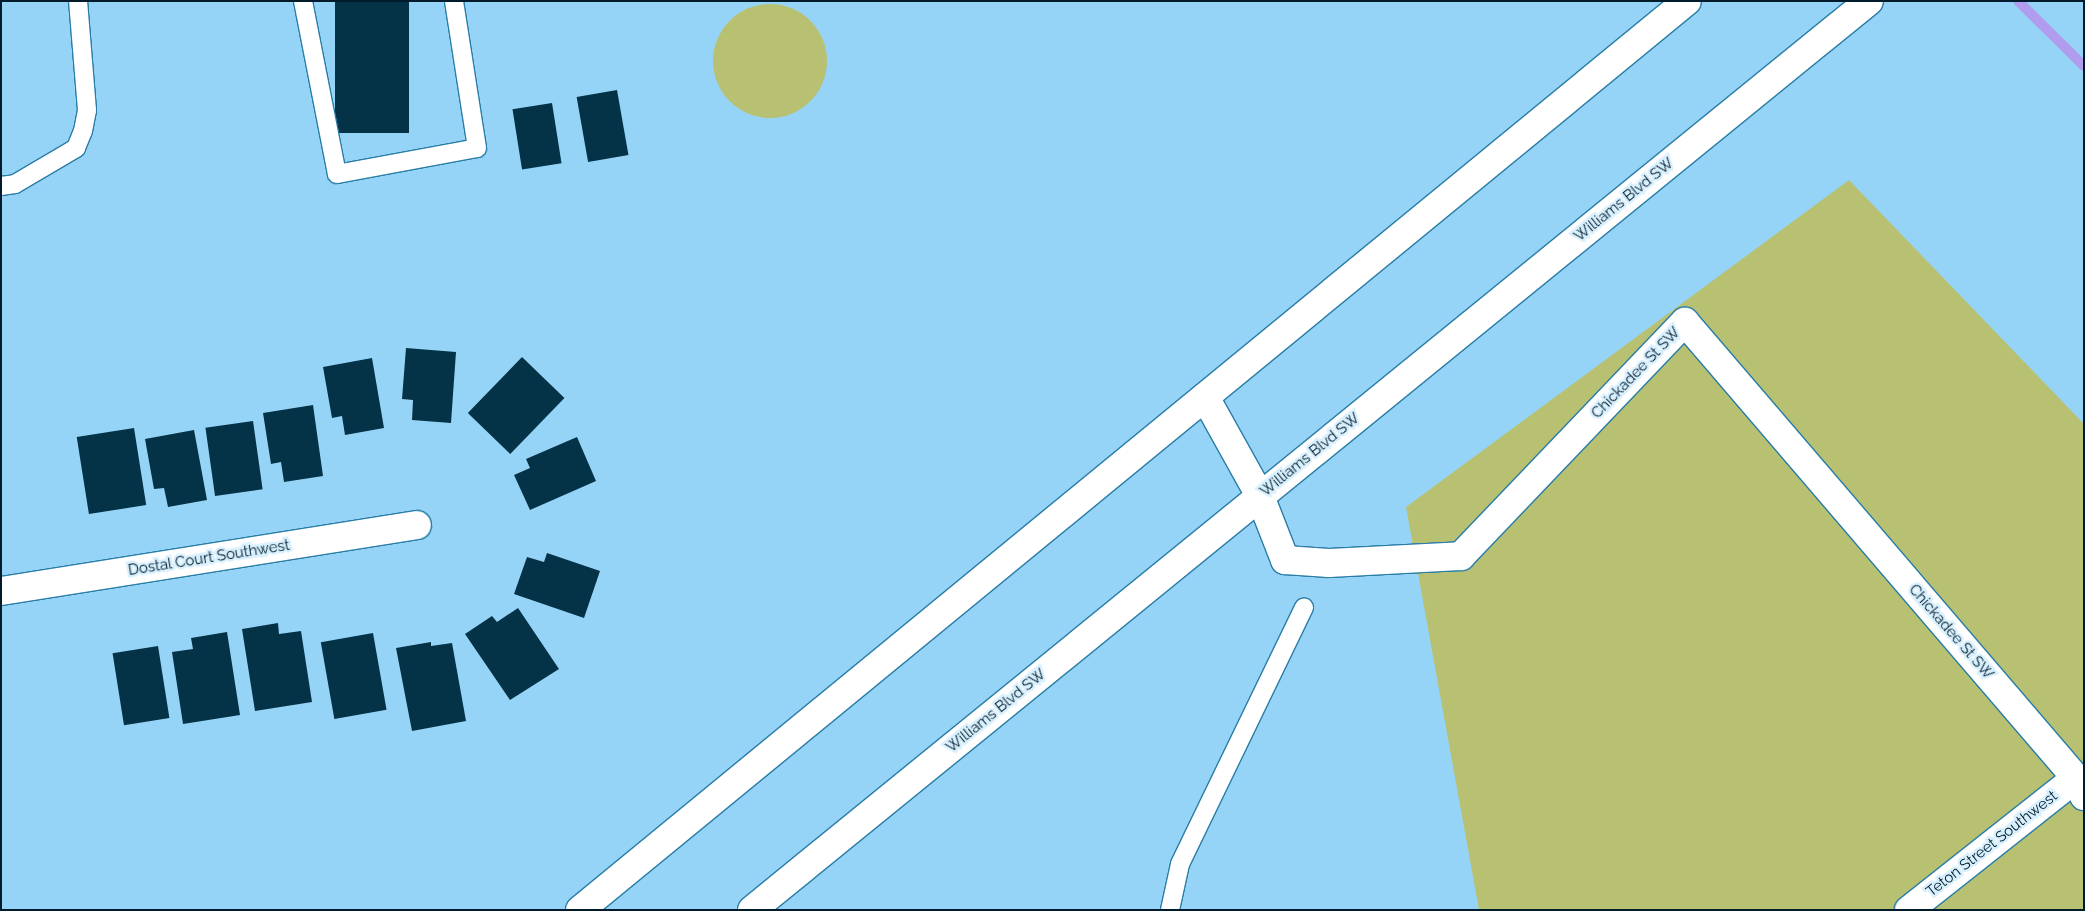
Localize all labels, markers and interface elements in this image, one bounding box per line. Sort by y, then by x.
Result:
street label: Williams Blvd SW [1571,154,1677,246]
street label: Chickadee St SW [1588,324,1684,422]
street label: Williams Blvd SW [1257,409,1363,501]
street label: Dostal Court Southwest [127,536,291,580]
street label: Chickadee St SW [1905,581,1997,683]
street label: Williams Blvd SW [943,665,1049,757]
street label: Teton Street Southwest [1923,787,2061,901]

